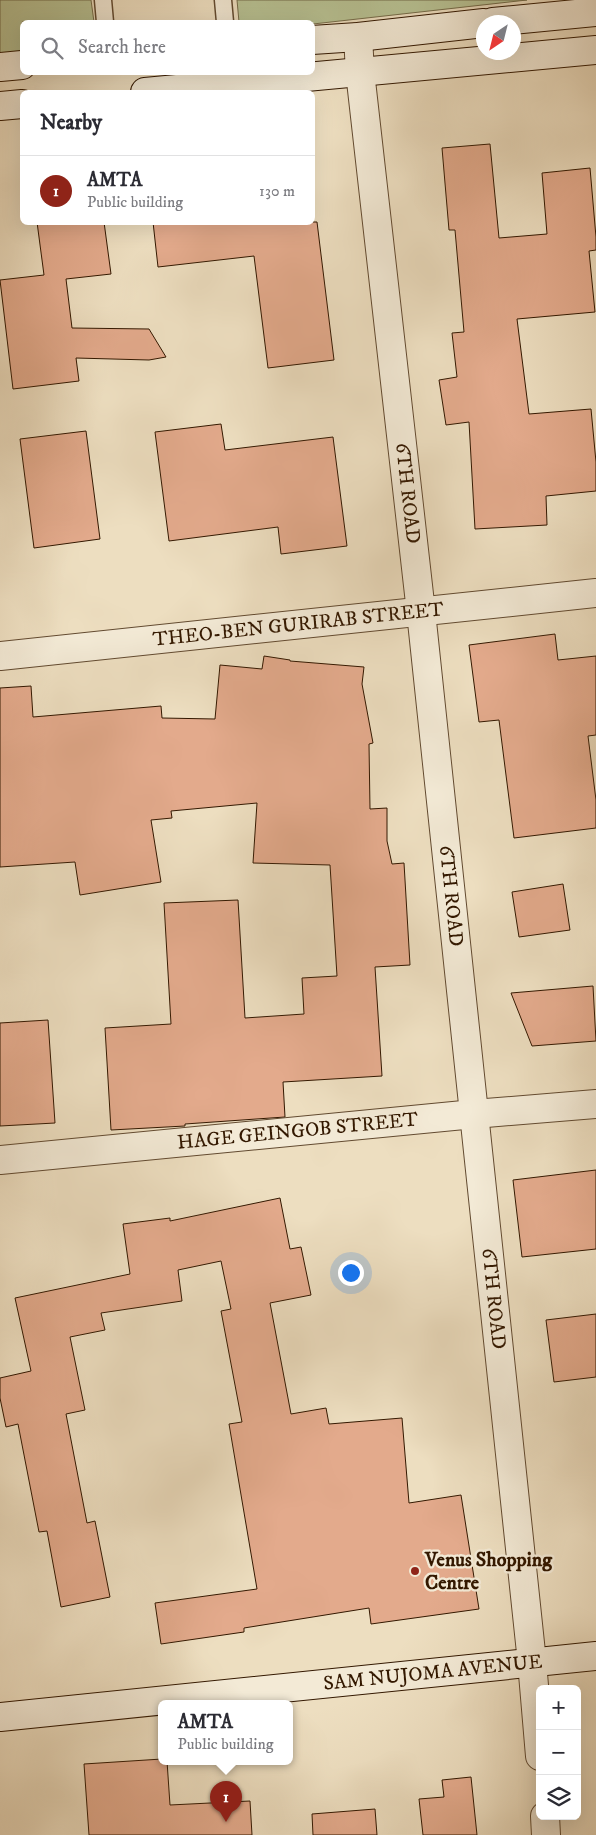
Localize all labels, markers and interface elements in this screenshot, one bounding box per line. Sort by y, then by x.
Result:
north arrow [476,15,521,60]
search box [20,20,315,75]
icon: search [38,34,66,62]
text: Search here [78,36,166,59]
text: Nearby [40,110,102,136]
text: AMTA [87,169,142,192]
text: 1 [53,181,59,201]
text: 130 m [259,181,295,201]
text: Public building [87,192,183,212]
street label: 6TH ROAD [389,441,426,545]
street label: THEO-BEN GURIRAB STREET [152,597,445,652]
street label: 6TH ROAD [433,844,469,948]
street label: HAGE GEINGOB STREET [176,1107,419,1155]
street label: 6TH ROAD [476,1247,511,1351]
your location [338,1260,364,1286]
place label: Venus Shopping Centre [424,1548,553,1596]
marker: Venus Shopping Centre [409,1565,421,1577]
street label: SAM NUJOMA AVENUE [322,1649,543,1696]
map controls [536,1685,581,1820]
button: + [536,1685,581,1730]
popup [158,1700,293,1765]
text: AMTA [177,1711,233,1734]
button: − [536,1730,581,1775]
text: Public building [177,1734,274,1754]
button: layers [536,1775,581,1820]
pin: 1 [210,1781,242,1822]

